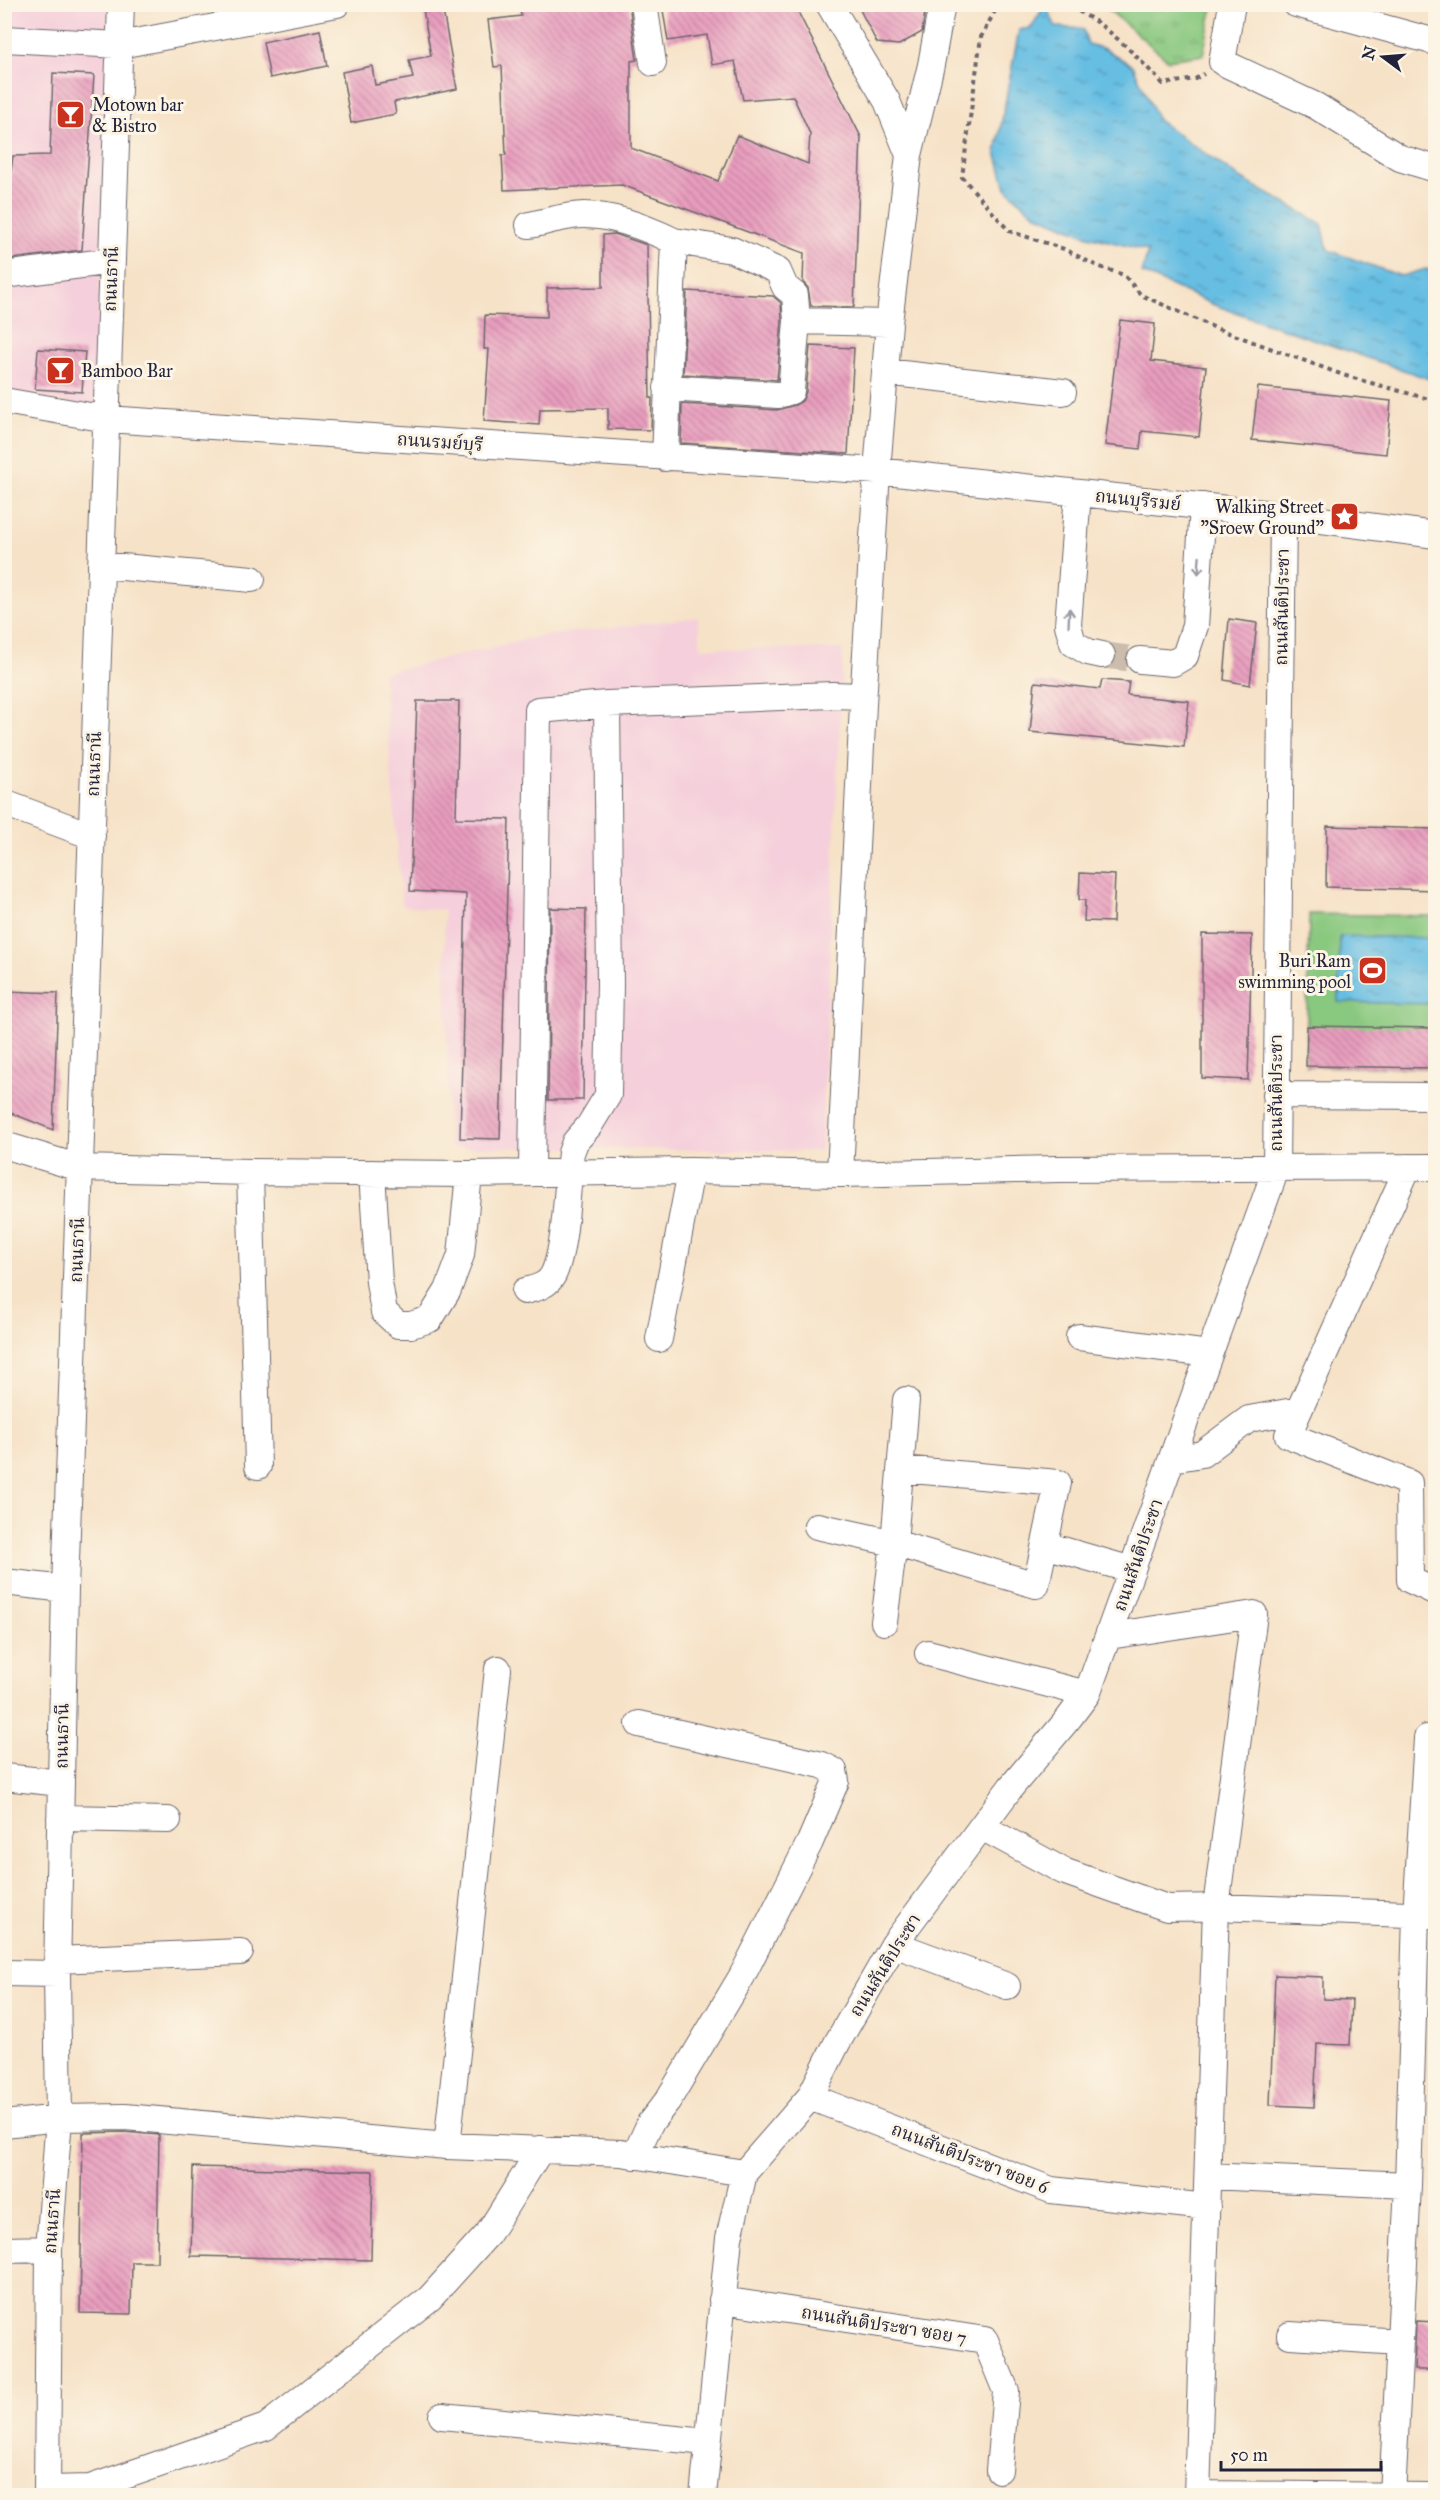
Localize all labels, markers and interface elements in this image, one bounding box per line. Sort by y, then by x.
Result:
north arrow [1353,27,1413,87]
text: N [1358,43,1380,62]
place label: Motown bar & Bistro [92,94,184,137]
bar icon: Motown bar & Bistro [55,99,87,131]
street label: ถนนธานี [99,246,123,312]
bar icon: Bamboo Bar [44,355,76,387]
place label: Bamboo Bar [81,360,173,382]
street label: ถนนรมย์บุรี [396,428,484,457]
street label: ถนนบุรีรมย์ [1094,485,1182,516]
place label: Walking Street "Sroew Ground" [1200,496,1325,539]
place icon: Walking Street "Sroew Ground" [1329,501,1361,533]
street label: ถนนสันติประชา [1270,548,1294,666]
one-way arrow [1193,554,1204,574]
one-way arrow [1064,607,1075,627]
street label: ถนนธานี [82,731,106,797]
place label: Buri Ram swimming pool [1238,950,1351,994]
sports icon: Buri Ram swimming pool [1356,955,1388,987]
street label: ถนนสันติประชา [1265,1034,1287,1152]
street label: ถนนธานี [65,1217,89,1283]
street label: ถนนสันติประชา [1108,1496,1168,1614]
street label: ถนนธานี [50,1703,74,1769]
street label: ถนนสันติประชา [845,1909,925,2021]
street label: ถนนสันติประชา ซอย 6 [888,2118,1052,2198]
street label: ถนนธานี [39,2187,65,2255]
street label: ถนนสันติประชา ซอย 7 [800,2301,968,2349]
scale bar [1221,2434,1382,2472]
text: 50 m [1230,2444,1268,2466]

